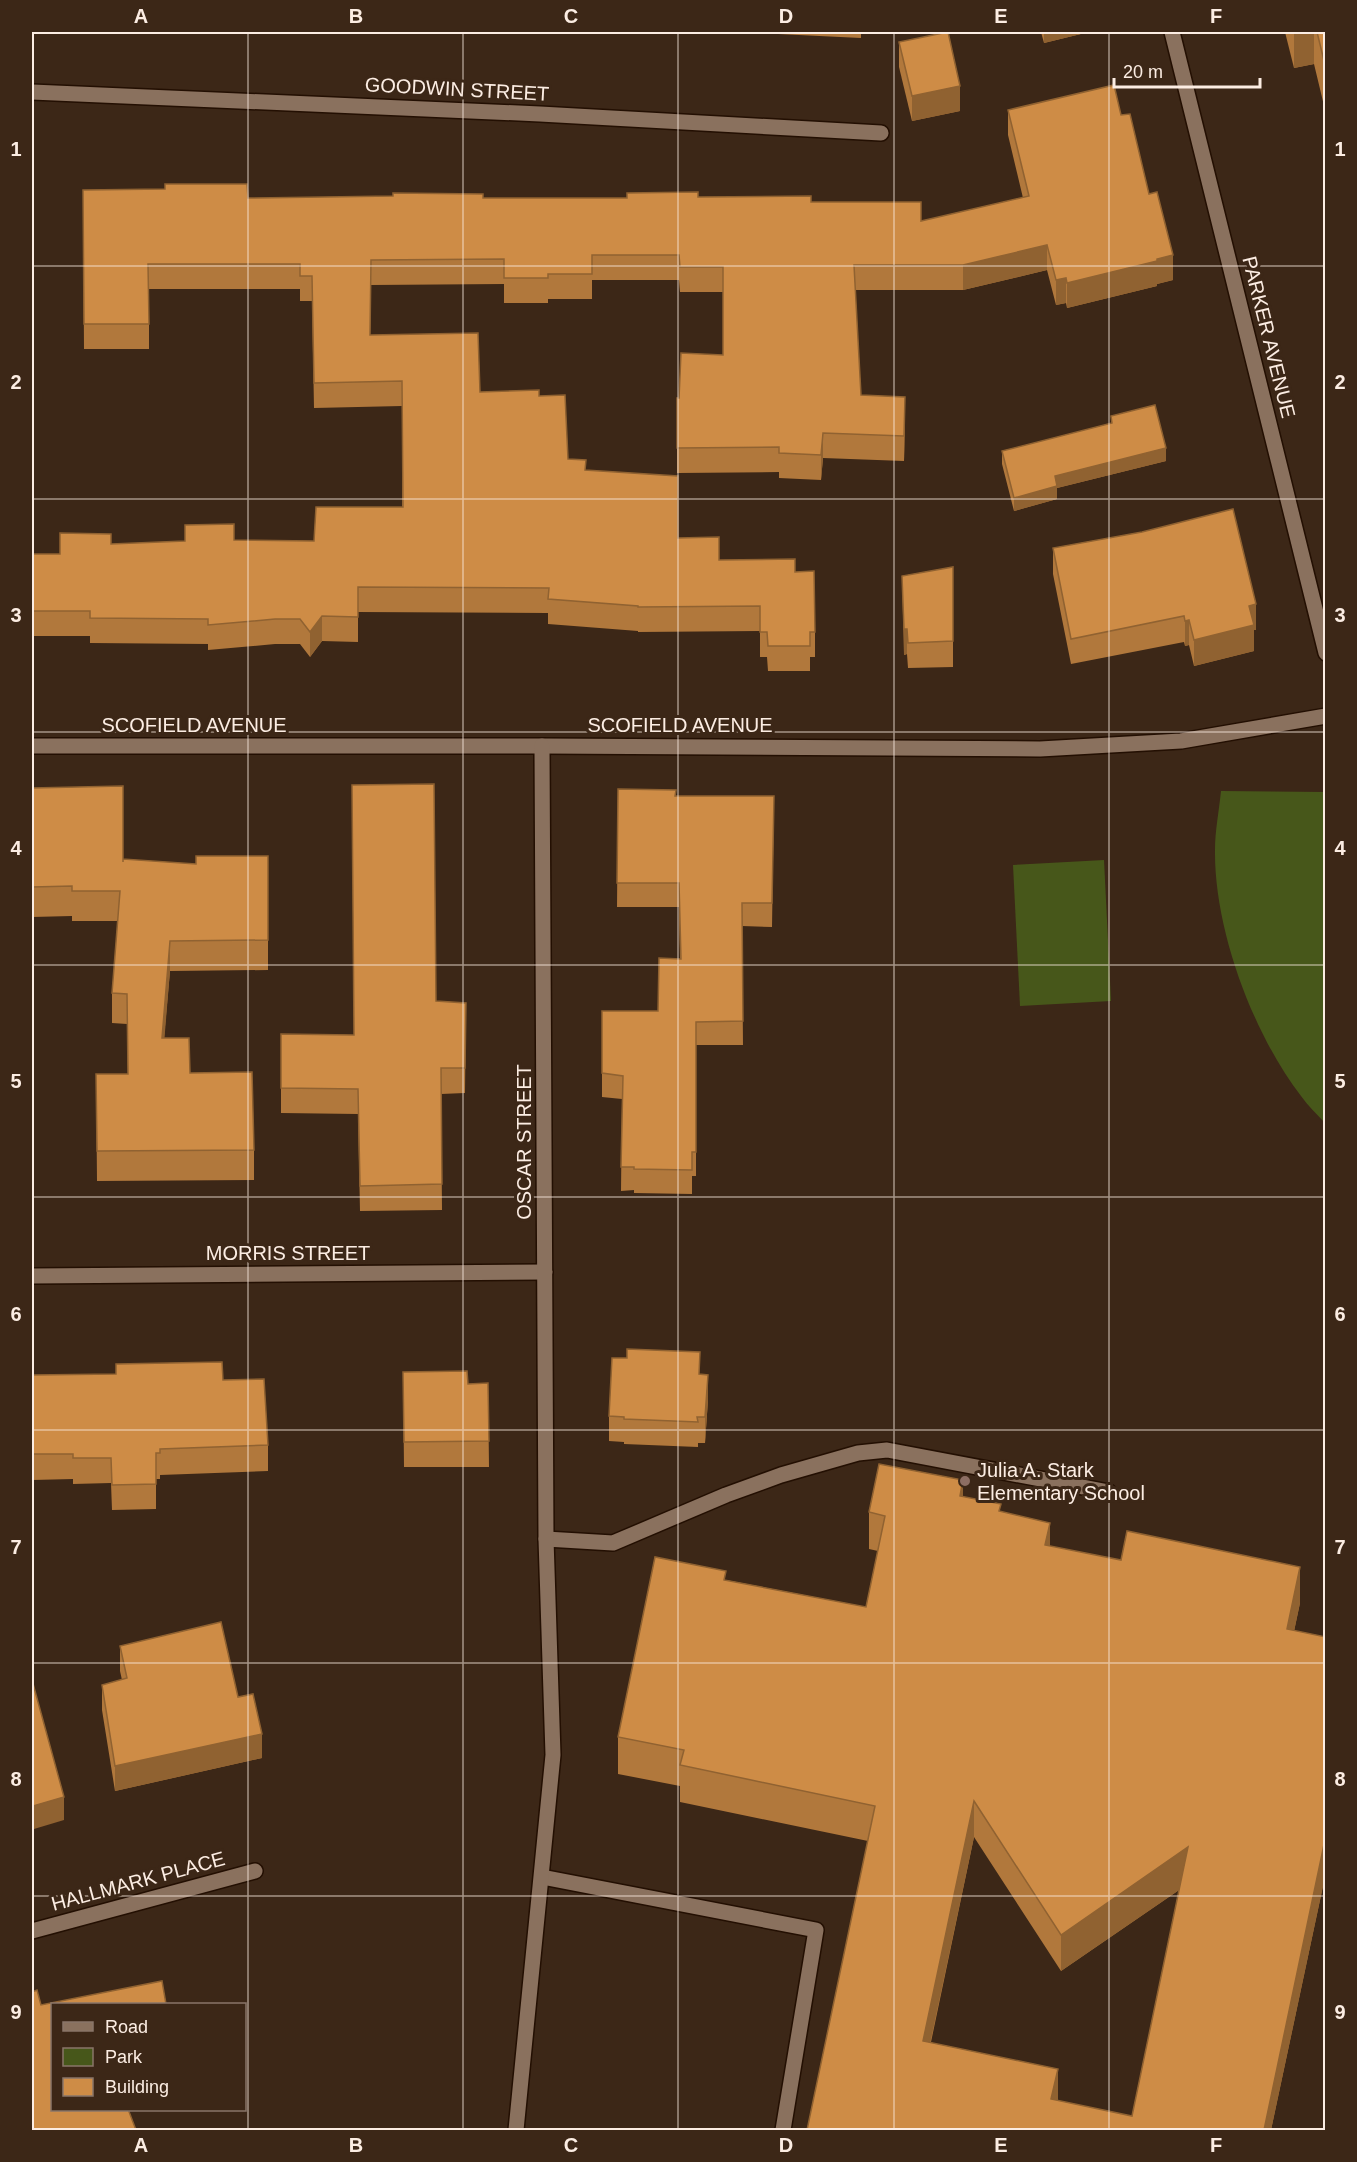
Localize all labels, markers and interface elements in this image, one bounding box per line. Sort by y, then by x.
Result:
text: A [134,5,148,27]
text: B [349,5,363,27]
text: C [564,5,578,27]
text: D [779,5,793,27]
text: E [994,5,1008,27]
text: F [1210,5,1222,27]
scale bar [1114,51,1260,89]
text: 20 m [1123,62,1163,82]
street label: GOODWIN STREET [364,73,550,105]
text: 1 [10,138,22,160]
text: 1 [1334,138,1346,160]
street label: PARKER AVENUE [1238,254,1300,420]
text: 2 [10,371,22,393]
text: 2 [1334,371,1346,393]
text: 3 [10,604,22,626]
text: 3 [1334,604,1346,626]
street label: SCOFIELD AVENUE [101,714,287,736]
street label: SCOFIELD AVENUE [587,714,773,736]
text: 4 [10,837,22,859]
text: 4 [1334,837,1346,859]
street label: OSCAR STREET [513,1064,535,1220]
text: 5 [10,1070,22,1092]
text: 5 [1334,1070,1346,1092]
street label: MORRIS STREET [206,1242,370,1264]
text: 6 [10,1303,22,1325]
text: 6 [1334,1303,1346,1325]
place label: Julia A. Stark Elementary School [977,1459,1145,1504]
marker: Julia A. Stark Elementary School [958,1474,972,1488]
text: 7 [10,1536,22,1558]
text: 7 [1334,1536,1346,1558]
text: 8 [10,1768,22,1790]
text: 8 [1334,1768,1346,1790]
street label: HALLMARK PLACE [49,1847,227,1915]
text: 9 [10,2001,22,2023]
text: 9 [1334,2001,1346,2023]
legend [51,2003,246,2111]
text: Road [105,2017,148,2037]
text: Park [105,2047,143,2067]
text: Building [105,2077,169,2097]
text: A [134,2134,148,2156]
text: B [349,2134,363,2156]
text: C [564,2134,578,2156]
text: D [779,2134,793,2156]
text: E [994,2134,1008,2156]
text: F [1210,2134,1222,2156]

